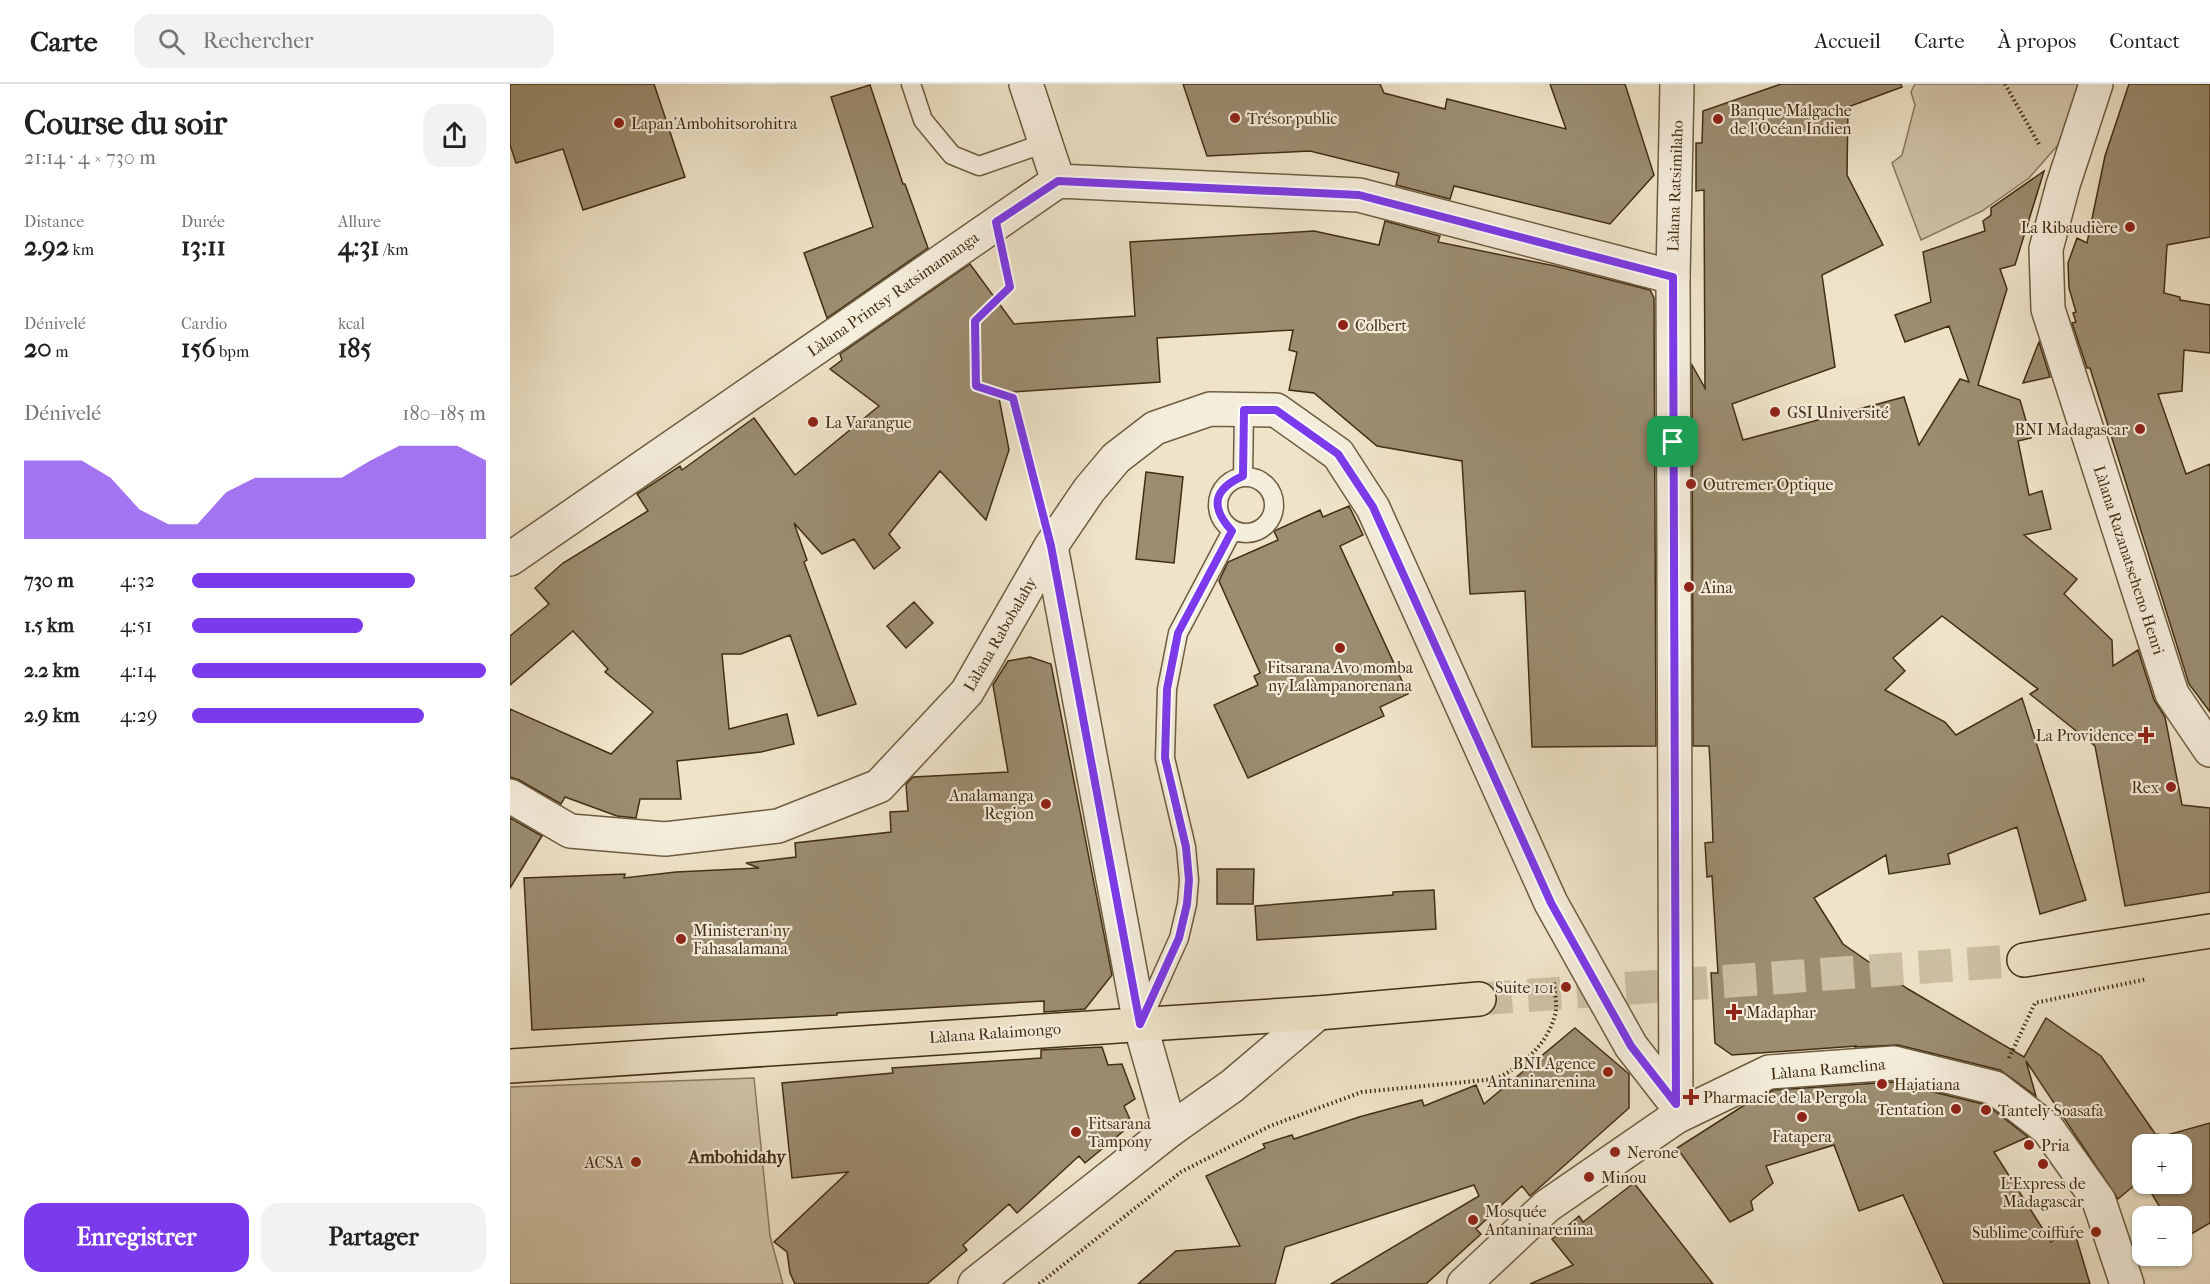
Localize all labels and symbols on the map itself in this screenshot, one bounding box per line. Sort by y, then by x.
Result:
place label: Banque Malgache de l'Océan Indien [1730,101,1852,138]
place label: Trésor public [1247,109,1337,128]
marker: Trésor public [1228,111,1242,125]
marker: Banque Malgache de l'Océan Indien [1711,112,1725,126]
place label: Lapan'Ambohitsorohitra [631,114,798,133]
marker: Lapan'Ambohitsorohitra [612,116,626,130]
street label: Làlana Ratsimilaho [1663,120,1687,252]
place label: La Ribaudière [2021,218,2118,237]
marker: La Ribaudière [2123,220,2137,234]
street label: Làlana Printsy Ratsimamanga [804,227,983,361]
place label: Colbert [1355,316,1407,335]
marker: Colbert [1336,318,1350,332]
place label: GSI Université [1787,403,1889,422]
marker: GSI Université [1768,405,1782,419]
place label: La Varangue [825,413,912,432]
marker: La Varangue [806,415,820,429]
pin [1647,416,1698,467]
place label: BNI Madagascar [2015,420,2128,439]
marker: BNI Madagascar [2133,422,2147,436]
street label: Làlana Razanatseheno Henri [2089,463,2169,657]
place label: Outremer Optique [1703,475,1834,494]
marker: Outremer Optique [1684,477,1698,491]
street label: Làlana Rabobalahy [959,573,1041,695]
place label: Aina [1700,578,1733,597]
marker: Aina [1682,580,1696,594]
marker: Fitsarana Avo momba ny Lalàmpanorenana [1333,641,1347,655]
place label: Fitsarana Avo momba ny Lalàmpanorenana [1267,658,1414,695]
place label: La Providence [2036,726,2134,745]
marker: La Providence [2139,728,2153,742]
place label: Rex [2131,778,2160,797]
marker: Rex [2164,780,2178,794]
place label: Analamanga Region [948,786,1035,823]
marker: Analamanga Region [1039,797,1053,811]
place label: Ministeran'ny Fahasalamana [693,921,791,958]
marker: Ministeran'ny Fahasalamana [674,932,688,946]
place label: Suite 101 [1495,978,1554,997]
marker: Suite 101 [1559,980,1573,994]
place label: Madaphar [1746,1003,1816,1022]
marker: Madaphar [1727,1005,1741,1019]
street label: Làlana Ralaimongo [928,1019,1062,1047]
place label: BNI Agence Antaninarenina [1486,1054,1597,1091]
street label: Làlana Ramelina [1770,1054,1887,1083]
marker: BNI Agence Antaninarenina [1601,1065,1615,1079]
place label: Hajatiana [1894,1075,1961,1094]
marker: Hajatiana [1875,1077,1889,1091]
place label: Pharmacie de la Pergola [1703,1088,1868,1107]
marker: Pharmacie de la Pergola [1684,1090,1698,1104]
place label: Tentation [1877,1100,1945,1119]
place label: Tantely Soasafa [1998,1101,2104,1120]
marker: Tentation [1949,1102,1963,1116]
marker: Tantely Soasafa [1979,1103,1993,1117]
marker: Fatapera [1795,1110,1809,1124]
place label: Fitsarana Tampony [1088,1114,1153,1151]
marker: Fitsarana Tampony [1069,1125,1083,1139]
place label: Fatapera [1772,1127,1833,1146]
place label: Pria [2041,1136,2070,1155]
marker: Pria [2022,1138,2036,1152]
place label: Nerone [1627,1143,1679,1162]
marker: Nerone [1608,1145,1622,1159]
district label: Ambohidahy [687,1147,787,1168]
place label: ACSA [584,1153,625,1172]
marker: ACSA [629,1155,643,1169]
marker: L'Express de Madagascar [2036,1157,2050,1171]
place label: Minou [1601,1168,1647,1187]
marker: Minou [1582,1170,1596,1184]
place label: L'Express de Madagascar [2000,1174,2086,1211]
place label: Mosquée Antaninarenina [1484,1202,1594,1239]
marker: Mosquée Antaninarenina [1466,1213,1480,1227]
place label: Sublime coiffure [1972,1223,2084,1242]
marker: Sublime coiffure [2089,1225,2103,1239]

